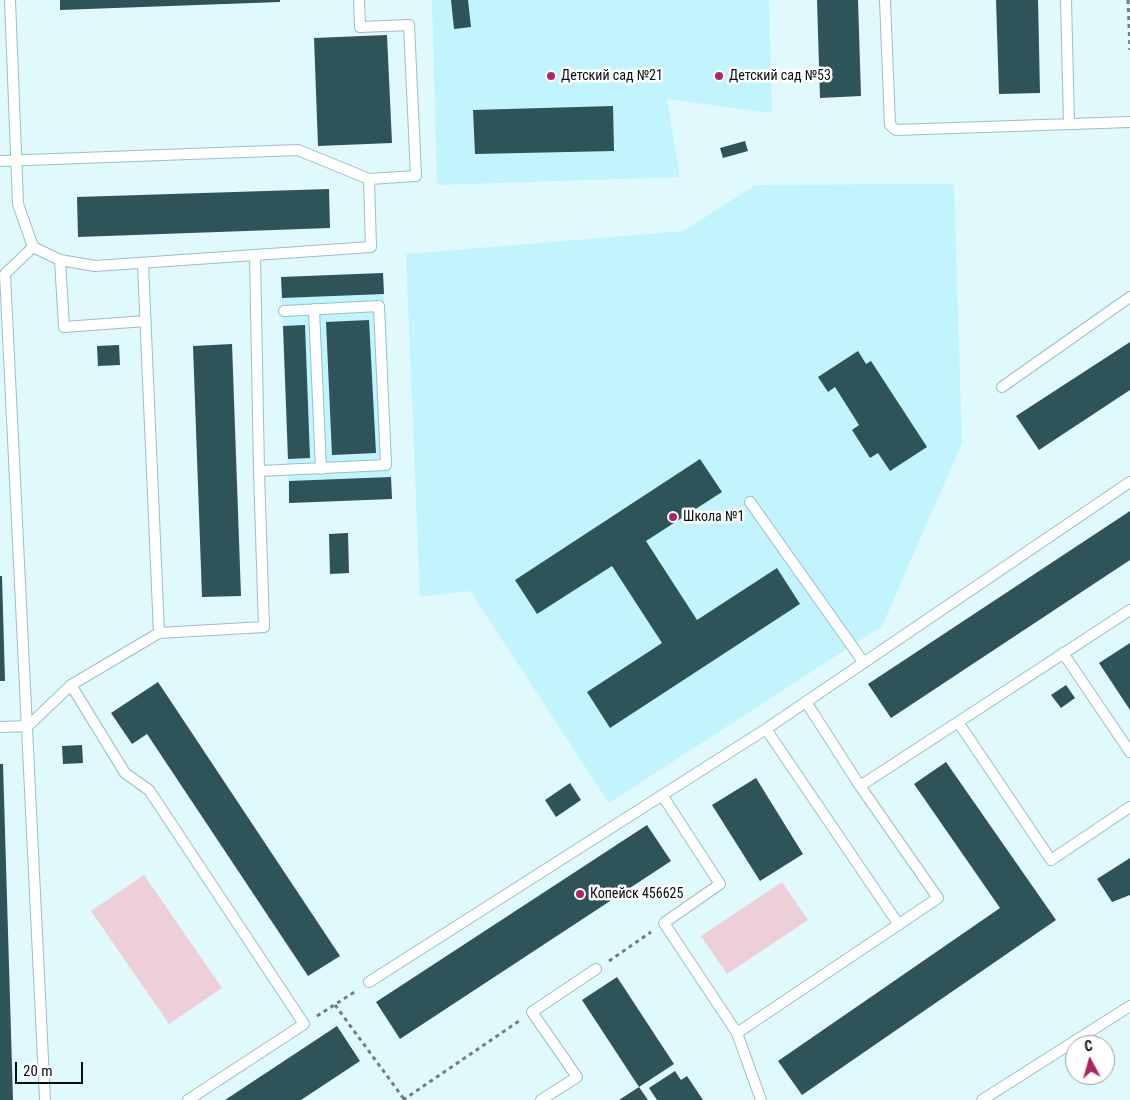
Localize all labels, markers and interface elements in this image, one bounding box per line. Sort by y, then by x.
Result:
place label: Детский сад №21 [561,68,663,84]
place label: Детский сад №53 [729,68,831,84]
marker: Детский сад №21 [545,70,557,82]
marker: Детский сад №53 [713,70,725,82]
place label: Школа №1 [683,509,744,525]
marker: Школа №1 [667,511,679,523]
place label: Копейск 456625 [590,886,683,902]
marker: Копейск 456625 [574,888,586,900]
north arrow [1065,1035,1115,1085]
text: С [1084,1038,1093,1054]
scale bar [18,1052,85,1084]
text: 20 m [23,1062,53,1080]

